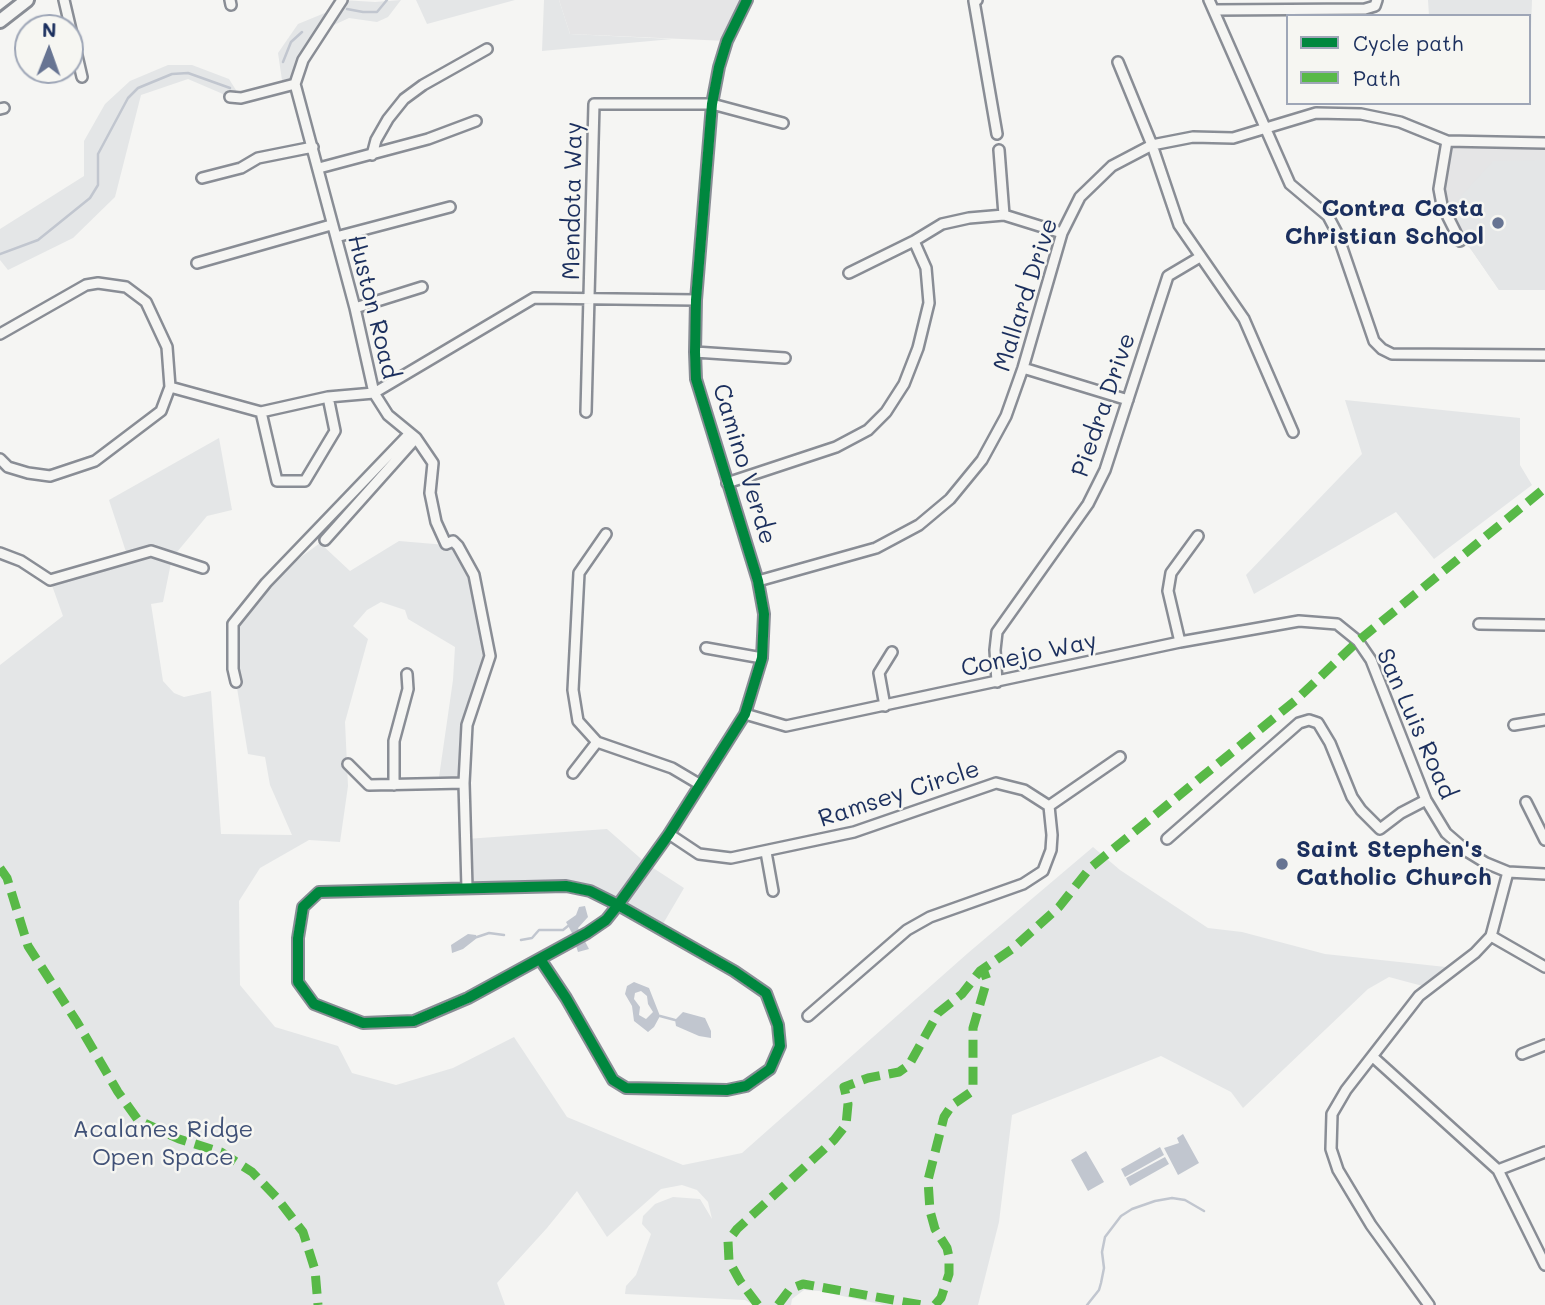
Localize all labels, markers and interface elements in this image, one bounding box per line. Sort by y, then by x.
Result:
north arrow [14,14,84,84]
legend [1286,14,1531,105]
text: N [42,17,57,42]
text: Cycle path [1353,29,1463,56]
text: Path [1353,64,1400,91]
street label: Mendota Way [557,122,589,280]
place label: Contra Costa Christian School [1285,195,1484,251]
street label: Mallard Drive [988,215,1064,375]
marker: Contra Costa Christian School [1490,215,1506,231]
street label: Huston Road [341,232,405,382]
street label: Piedra Drive [1066,329,1142,481]
street label: Camino Verde [706,380,782,548]
street label: Conejo Way [958,627,1100,683]
street label: San Luis Road [1370,644,1462,804]
street label: Ramsey Circle [815,754,983,834]
place label: Saint Stephen's Catholic Church [1296,836,1492,892]
marker: Saint Stephen's Catholic Church [1274,856,1290,872]
park label: Acalanes Ridge Open Space [73,1116,253,1172]

